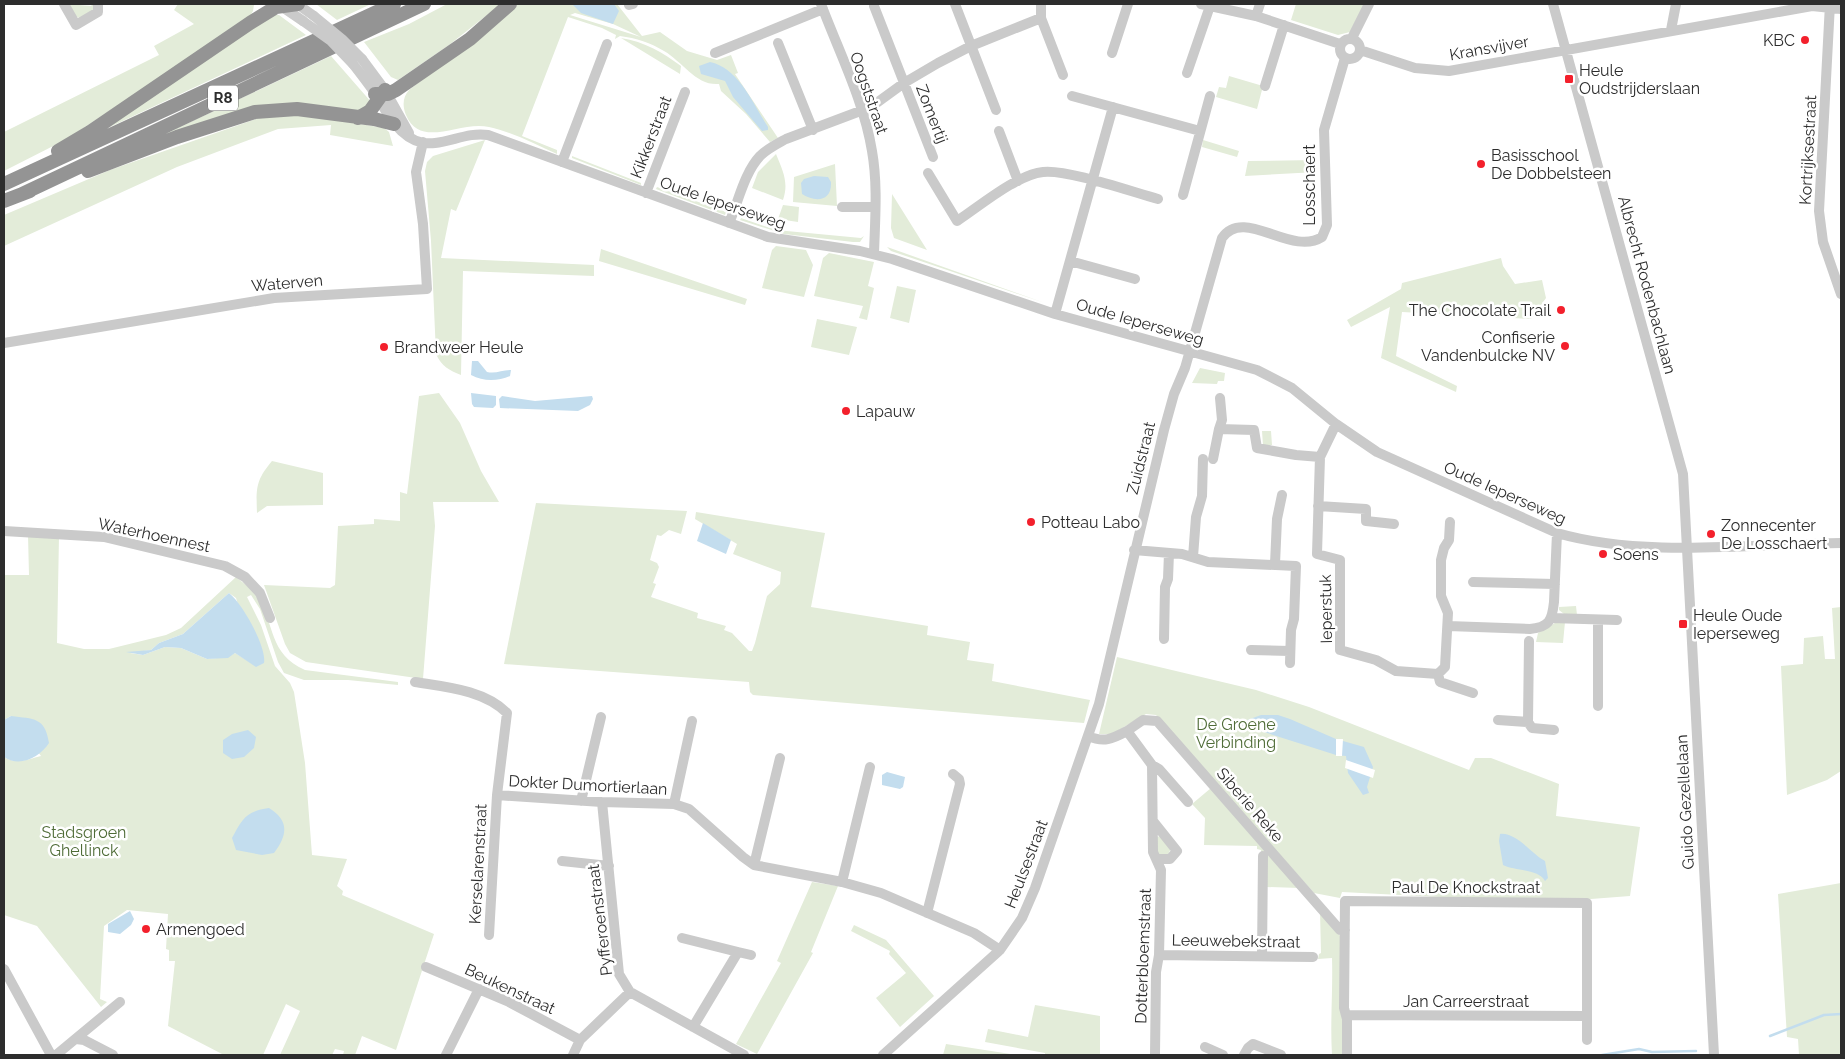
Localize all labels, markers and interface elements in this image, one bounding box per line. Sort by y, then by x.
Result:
place label: KBC [1763,31,1795,50]
street label: Kransvijver [1448,32,1531,64]
marker: KBC [1799,34,1811,46]
street label: Oogststraat [846,49,892,137]
place label: Heule Oudstrijderslaan [1579,61,1700,98]
marker: Heule Oudstrijderslaan [1563,73,1575,85]
street label: Zomertij [912,82,952,146]
road number: R8 [208,86,238,110]
street label: Kikkerstraat [627,93,676,181]
street label: Kortrijksestraat [1796,94,1820,205]
street label: Losschaert [1300,144,1319,226]
place label: Basisschool De Dobbelsteen [1491,146,1611,183]
marker: Basisschool De Dobbelsteen [1475,158,1487,170]
street label: Oude Ieperseweg [658,173,788,233]
street label: Albrecht Rodenbachlaan [1614,194,1680,376]
street label: Waterven [250,270,324,296]
street label: Oude Ieperseweg [1074,295,1206,349]
place label: The Chocolate Trail [1409,301,1552,320]
marker: The Chocolate Trail [1555,304,1567,316]
place label: Confiserie Vandenbulcke NV [1421,328,1555,365]
place label: Brandweer Heule [394,338,523,357]
marker: Confiserie Vandenbulcke NV [1559,340,1571,352]
marker: Brandweer Heule [378,341,390,353]
place label: Lapauw [856,402,915,421]
marker: Lapauw [840,405,852,417]
street label: Zuidstraat [1123,419,1159,496]
street label: Oude Ieperseweg [1441,457,1569,529]
place label: Potteau Labo [1041,513,1140,532]
street label: Waterhoennest [96,514,212,556]
marker: Potteau Labo [1025,516,1037,528]
place label: Zonnecenter De Losschaert [1721,516,1828,553]
marker: Zonnecenter De Losschaert [1705,528,1717,540]
place label: Soens [1613,545,1659,564]
marker: Soens [1597,548,1609,560]
street label: Ieperstuk [1316,574,1336,644]
place label: Heule Oude Ieperseweg [1693,606,1782,643]
marker: Heule Oude Ieperseweg [1677,618,1689,630]
park label: De Groene Verbinding [1196,715,1276,752]
street label: Guido Gezellelaan [1672,734,1698,870]
street label: Siberie Reke [1213,764,1287,846]
street label: Dokter Dumortierlaan [508,771,668,799]
street label: Kerselarenstraat [465,803,491,925]
street label: Heulsestraat [1000,816,1052,911]
park label: Stadsgroen Ghellinck [42,823,126,860]
street label: Pyfferoenstraat [584,863,616,977]
street label: Paul De Knockstraat [1392,878,1541,897]
street label: Dotterbloemstraat [1131,887,1155,1024]
place label: Armengoed [156,920,245,939]
marker: Armengoed [140,923,152,935]
street label: Leeuwebekstraat [1171,930,1301,952]
street label: Beukenstraat [462,960,559,1019]
street label: Jan Carreerstraat [1403,992,1530,1011]

